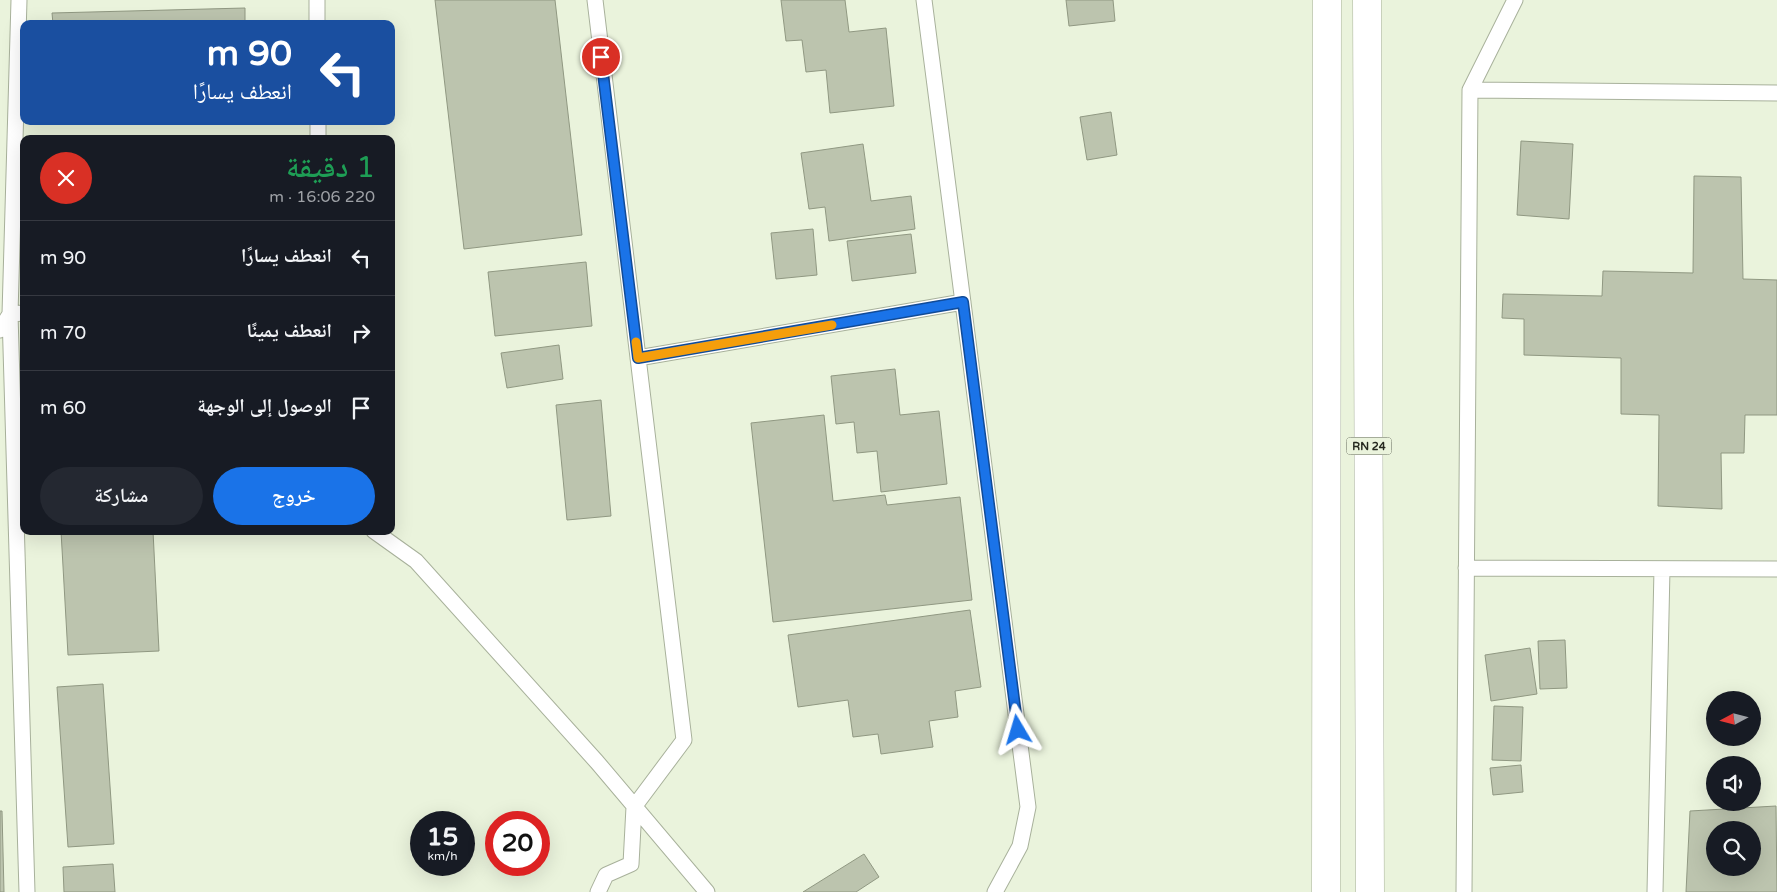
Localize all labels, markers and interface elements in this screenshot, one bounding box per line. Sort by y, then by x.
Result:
text: 90 m [207,33,292,75]
pin [580,36,622,78]
icon: left [310,40,375,105]
icon: arrive [587,43,615,71]
text: انعطف يسارًا [193,79,292,105]
text: 1 دقيقة [286,149,375,186]
button: close [40,152,92,204]
text: 220 m · 16:06 [269,187,375,207]
icon: left [347,244,375,272]
text: انعطف يسارًا [241,245,332,267]
text: 90 m [40,247,86,269]
icon: right [347,319,375,347]
text: انعطف يمينًا [246,320,332,342]
text: 70 m [40,322,86,344]
icon: arrive [347,394,375,422]
text: الوصول إلى الوجهة [197,395,332,417]
text: 60 m [40,397,86,419]
road number: RN 24 [1346,438,1392,454]
button: مشاركة [40,467,203,525]
button: خروج [213,467,375,525]
north arrow [1706,691,1761,746]
map controls [1706,691,1761,876]
position arrow [991,703,1043,755]
button: sound [1706,756,1761,811]
speed limit sign: 20 [485,811,550,876]
button: search [1706,821,1761,876]
text: 15 [427,822,458,852]
text: km/h [427,849,458,863]

